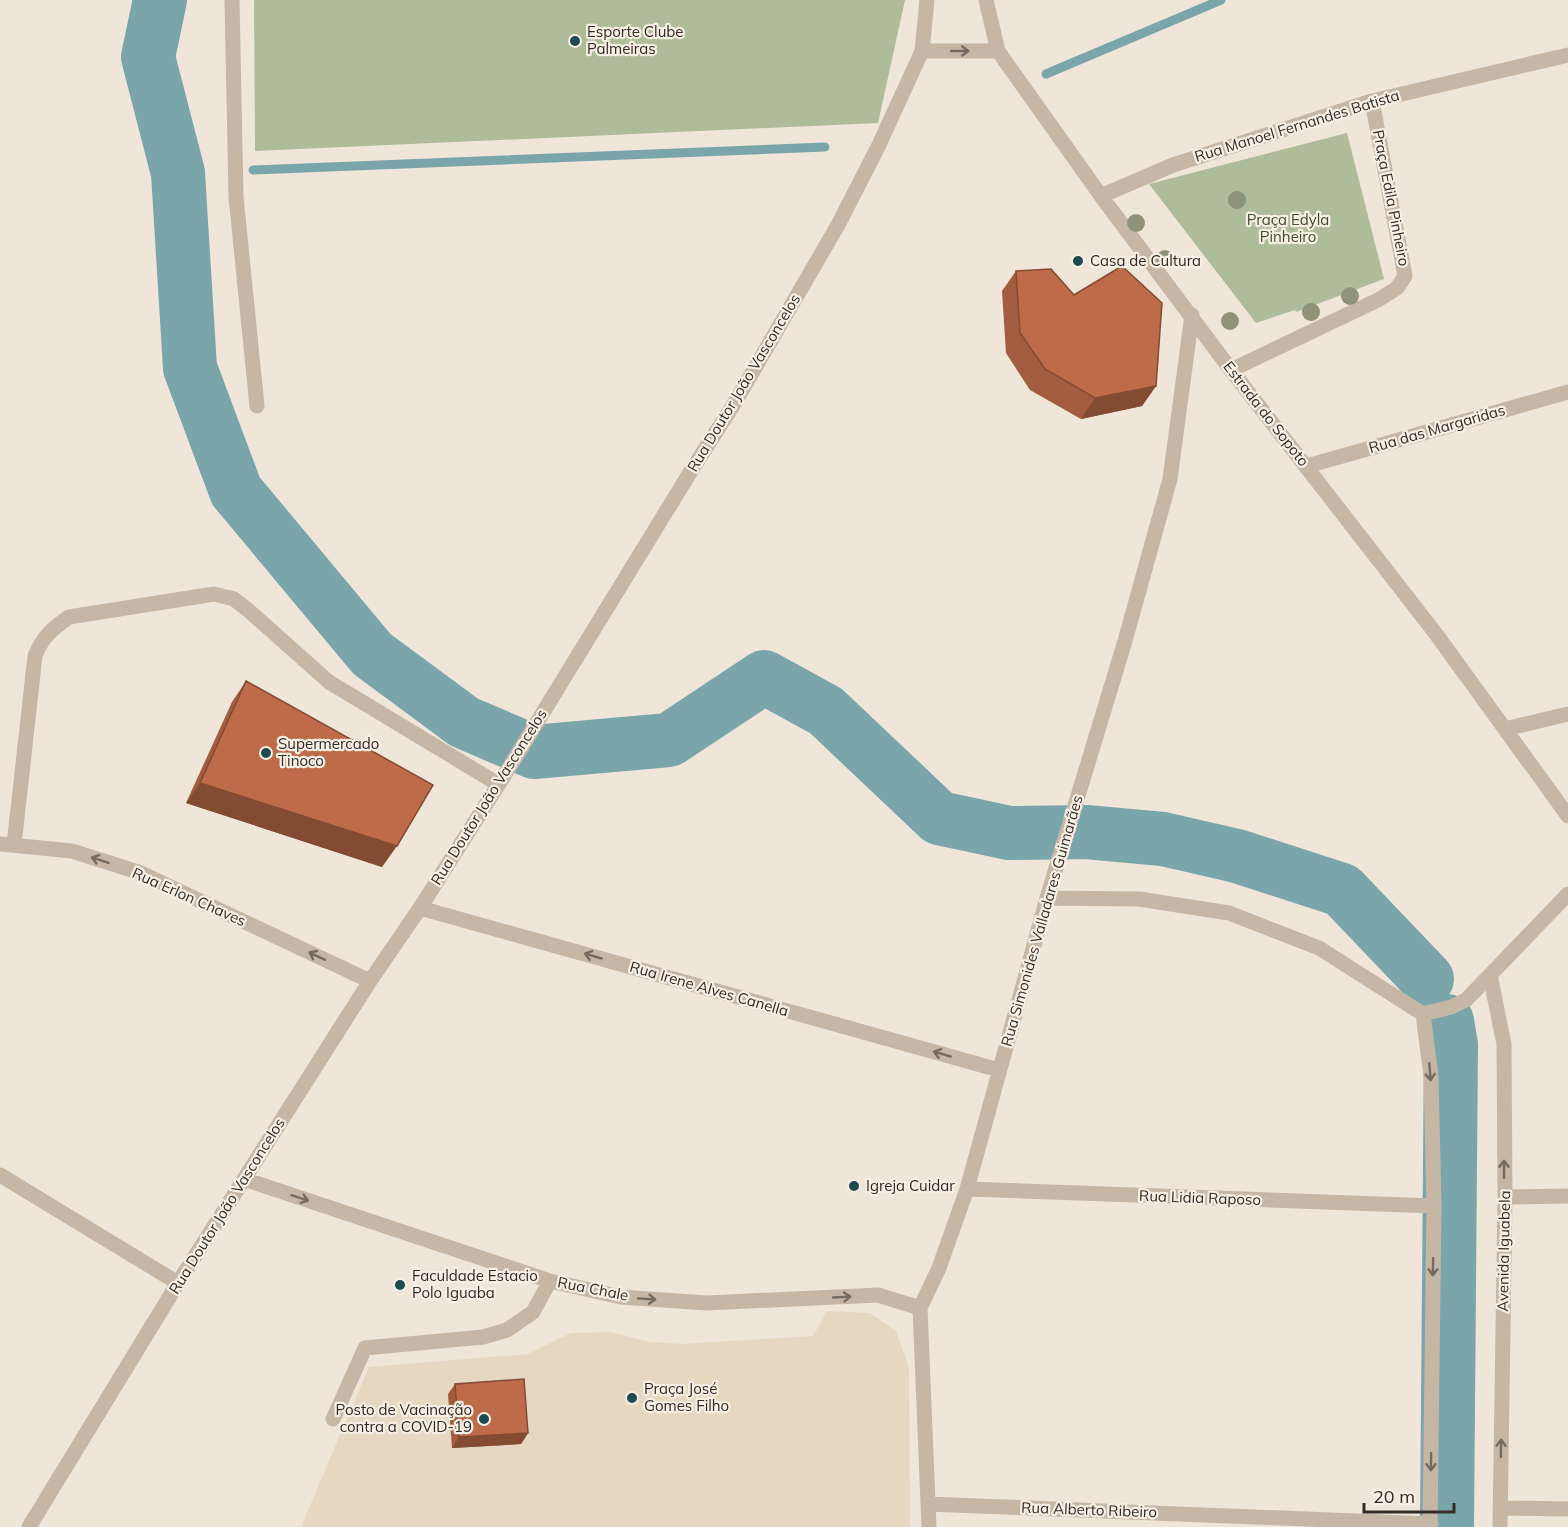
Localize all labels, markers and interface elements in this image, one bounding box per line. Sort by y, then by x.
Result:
place label: Esporte Clube Palmeiras [587,22,683,58]
marker: Esporte Clube Palmeiras [568,34,582,48]
one-way arrow [949,45,969,57]
street label: Rua Manoel Fernandes Batista [1192,85,1402,166]
street label: Praça Edila Pinheiro [1369,128,1414,268]
park label: Praça Edyla Pinheiro [1247,210,1329,246]
place label: Casa de Cultura [1090,251,1201,270]
marker: Casa de Cultura [1071,254,1085,268]
street label: Rua Doutor João Vasconcelos [683,290,804,475]
street label: Estrada do Sopoto [1219,357,1313,470]
street label: Rua das Margaridas [1366,400,1507,457]
street label: Rua Doutor João Vasconcelos [426,705,551,888]
place label: Supermercado Tinoco [278,734,379,770]
marker: Supermercado Tinoco [259,746,273,760]
street label: Rua Simonides Valladares Guimarães [996,793,1087,1049]
one-way arrow [91,854,110,865]
street label: Rua Erlon Chaves [129,863,249,930]
one-way arrow [308,949,326,961]
one-way arrow [584,950,603,962]
street label: Rua Irene Alves Canella [628,957,791,1020]
one-way arrow [933,1048,952,1059]
one-way arrow [1425,1061,1436,1081]
street label: Rua Doutor João Vasconcelos [164,1114,289,1297]
one-way arrow [1498,1159,1510,1179]
place label: Igreja Cuidar [866,1176,955,1195]
marker: Igreja Cuidar [847,1179,861,1193]
street label: Rua Lidia Raposo [1139,1186,1261,1209]
street label: Avenida Iguabela [1493,1190,1514,1312]
one-way arrow [290,1193,308,1204]
one-way arrow [1428,1256,1439,1276]
place label: Faculdade Estacio Polo Iguaba [412,1266,538,1302]
street label: Rua Chale [556,1272,630,1305]
marker: Faculdade Estacio Polo Iguaba [393,1278,407,1292]
one-way arrow [831,1291,851,1302]
one-way arrow [637,1293,657,1304]
place label: Praça José Gomes Filho [644,1379,729,1415]
marker: Praça José Gomes Filho [625,1391,639,1405]
place label: Posto de Vacinação contra a COVID-19 [336,1400,472,1436]
marker: Posto de Vacinação contra a COVID-19 [477,1412,491,1426]
one-way arrow [1495,1438,1507,1458]
one-way arrow [1425,1451,1437,1471]
scale bar [1364,1476,1454,1514]
text: 20 m [1373,1485,1415,1508]
street label: Rua Alberto Ribeiro [1021,1498,1157,1521]

